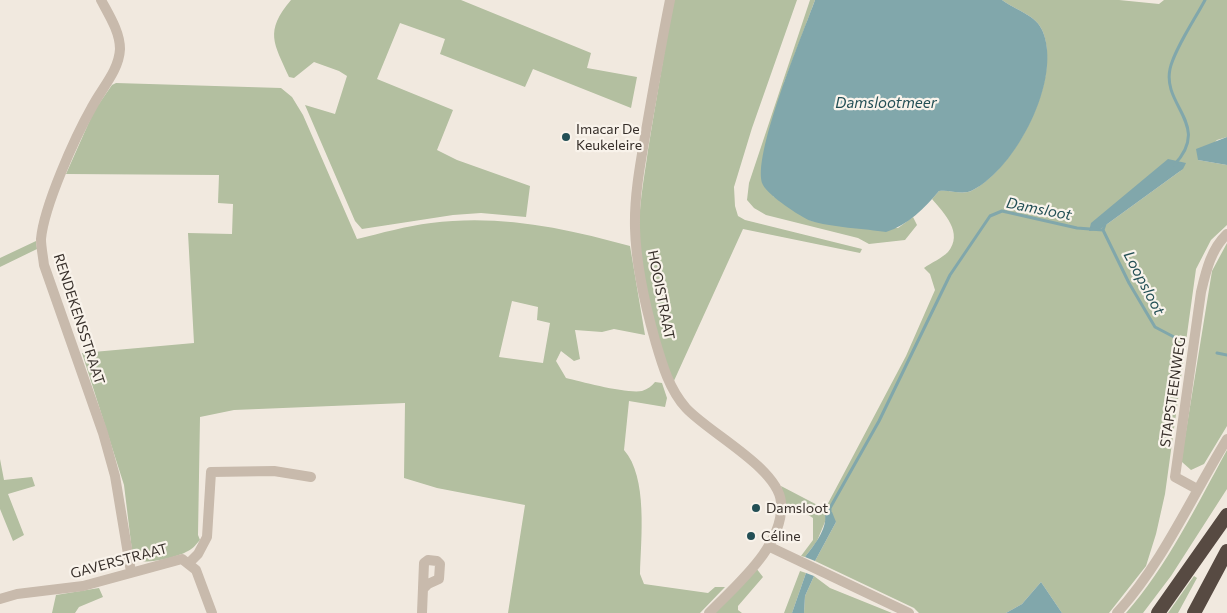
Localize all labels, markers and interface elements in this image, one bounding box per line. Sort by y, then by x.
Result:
water label: Damslootmeer [835,94,937,112]
place label: Imacar De Keukeleire [576,121,642,154]
marker: Imacar De Keukeleire [560,131,572,143]
water label: Damsloot [1005,194,1073,224]
water label: Loopsloot [1120,248,1168,318]
street label: HOOISTRAAT [644,249,678,341]
street label: RENDEKENSSTRAAT [50,251,108,387]
street label: STAPSTEENWEG [1157,336,1189,448]
place label: Damsloot [766,500,828,516]
marker: Damsloot [750,502,762,514]
place label: Céline [761,528,801,544]
marker: Céline [745,530,757,542]
street label: GAVERSTRAAT [69,540,169,582]

